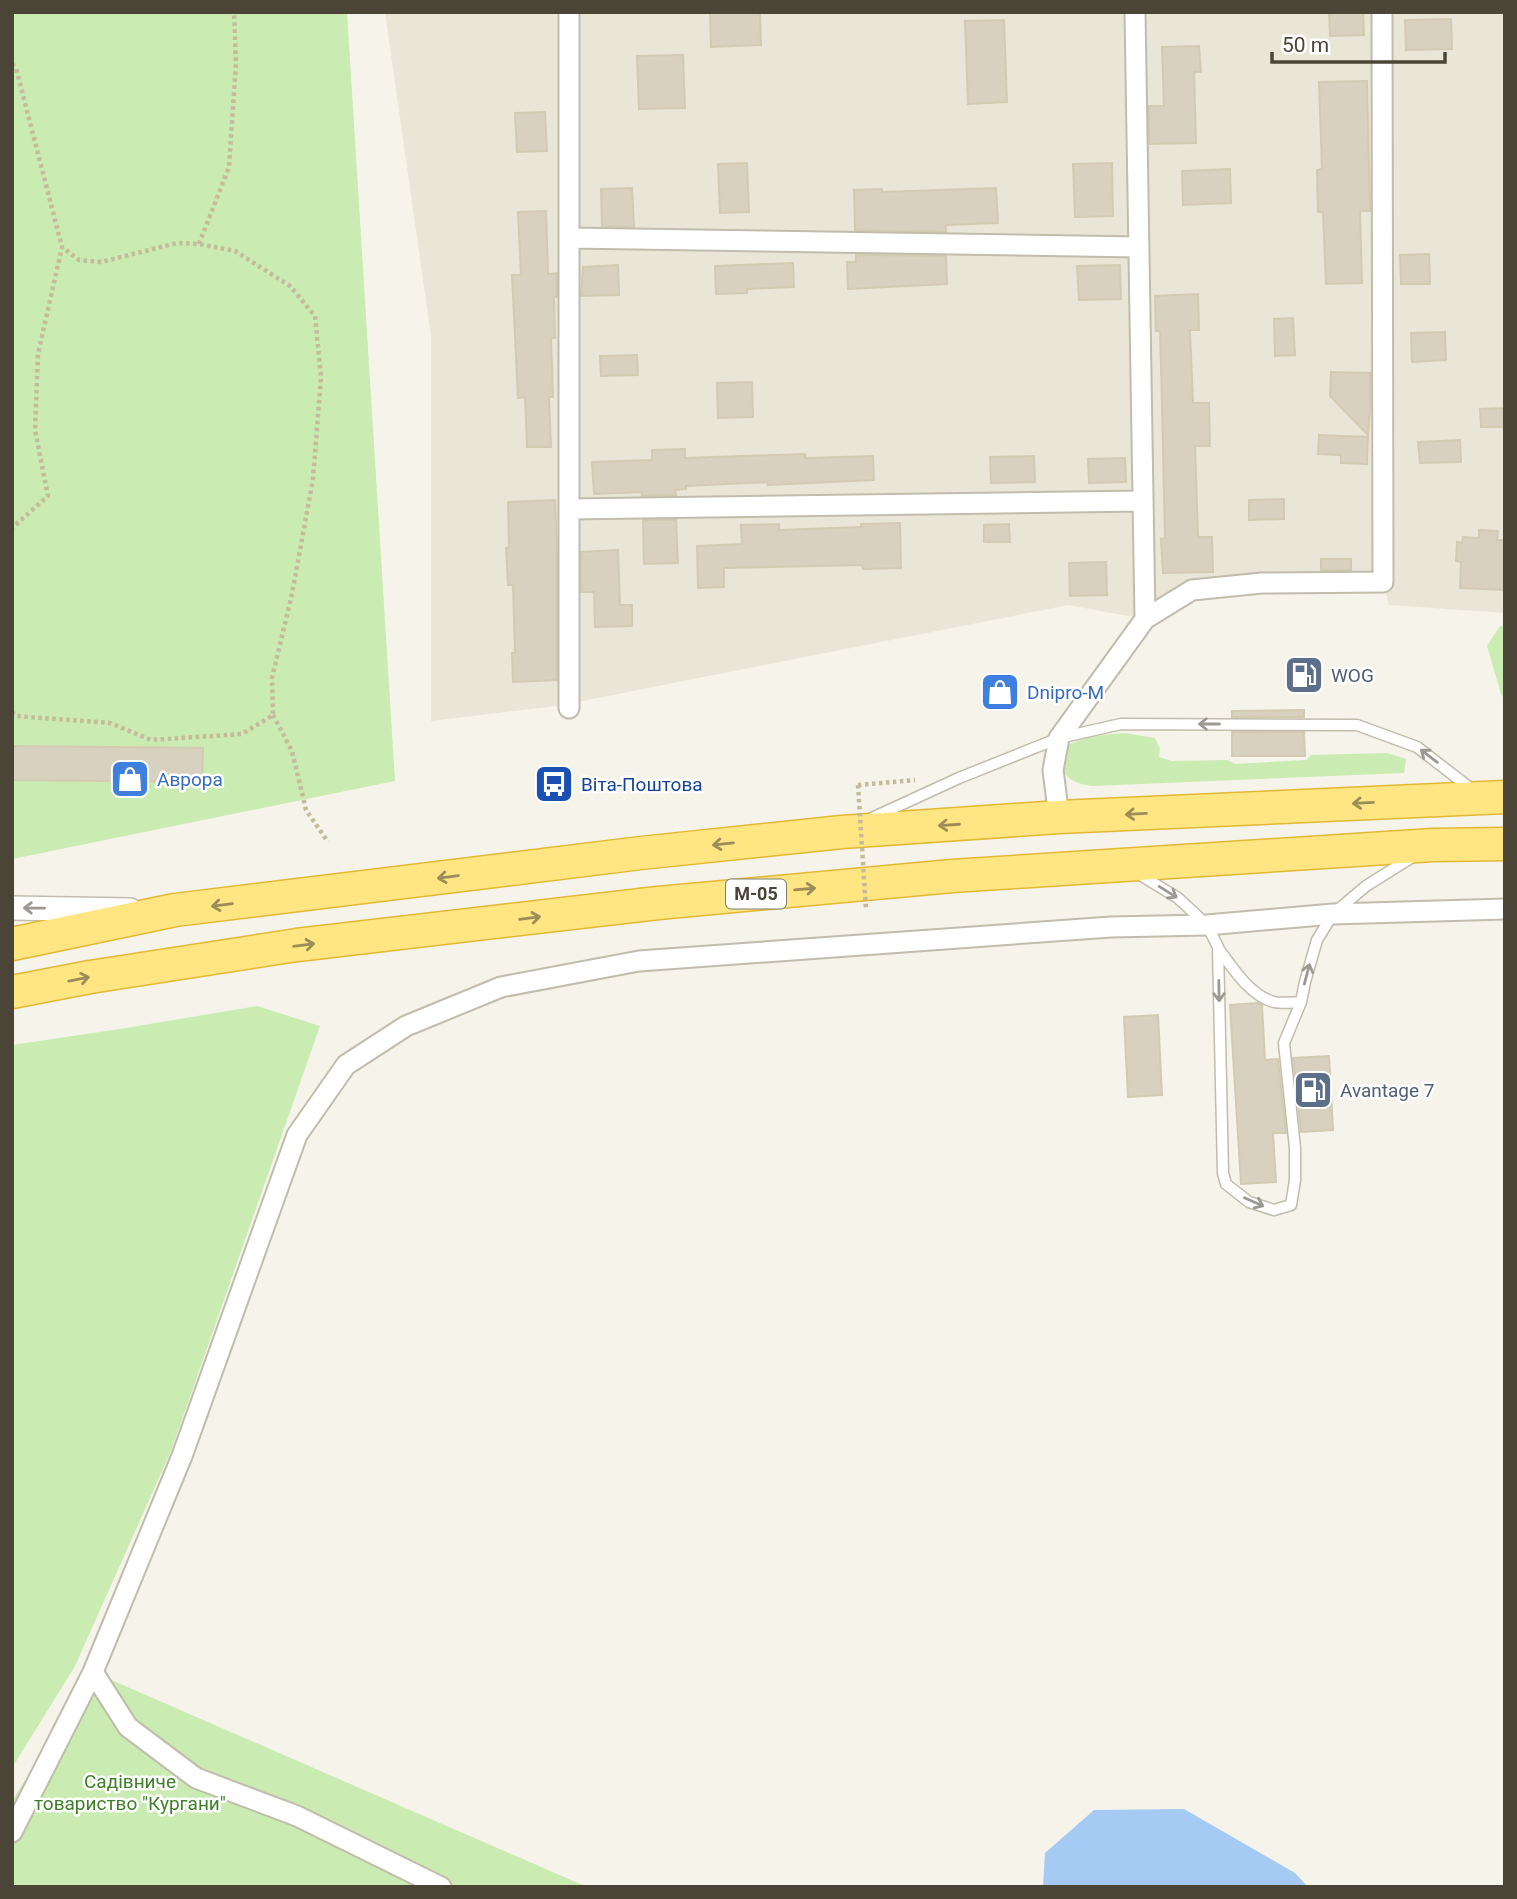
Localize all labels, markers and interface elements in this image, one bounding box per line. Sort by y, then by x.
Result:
scale bar [1272,21,1445,65]
text: 50 m [1282,33,1329,57]
fuel station icon: WOG [1283,654,1325,696]
place label: WOG [1331,664,1374,687]
shop icon: Dnipro-M [979,671,1021,713]
place label: Dnipro-M [1027,681,1104,704]
one-way arrow [1197,717,1220,731]
one-way arrow [1420,749,1439,764]
shop icon: Аврора [109,758,151,800]
bus stop icon: Віта-Поштова [533,763,575,805]
place label: Аврора [157,768,223,791]
place label: Віта-Поштова [581,773,703,796]
one-way arrow [1352,797,1375,810]
one-way arrow [1125,807,1148,820]
one-way arrow [938,818,961,831]
one-way arrow [712,838,735,851]
one-way arrow [437,870,460,883]
road number: М-05 [726,880,786,908]
one-way arrow [793,882,816,895]
one-way arrow [1158,885,1178,899]
one-way arrow [212,898,234,911]
one-way arrow [22,901,45,915]
one-way arrow [518,911,541,924]
one-way arrow [292,938,315,951]
one-way arrow [1301,963,1314,985]
one-way arrow [67,972,90,986]
one-way arrow [1212,979,1226,1002]
fuel station icon: Avantage 7 [1292,1069,1334,1111]
place label: Avantage 7 [1340,1079,1435,1102]
one-way arrow [1243,1196,1264,1209]
park label: Садівниче товариство "Кургани" [34,1770,226,1815]

